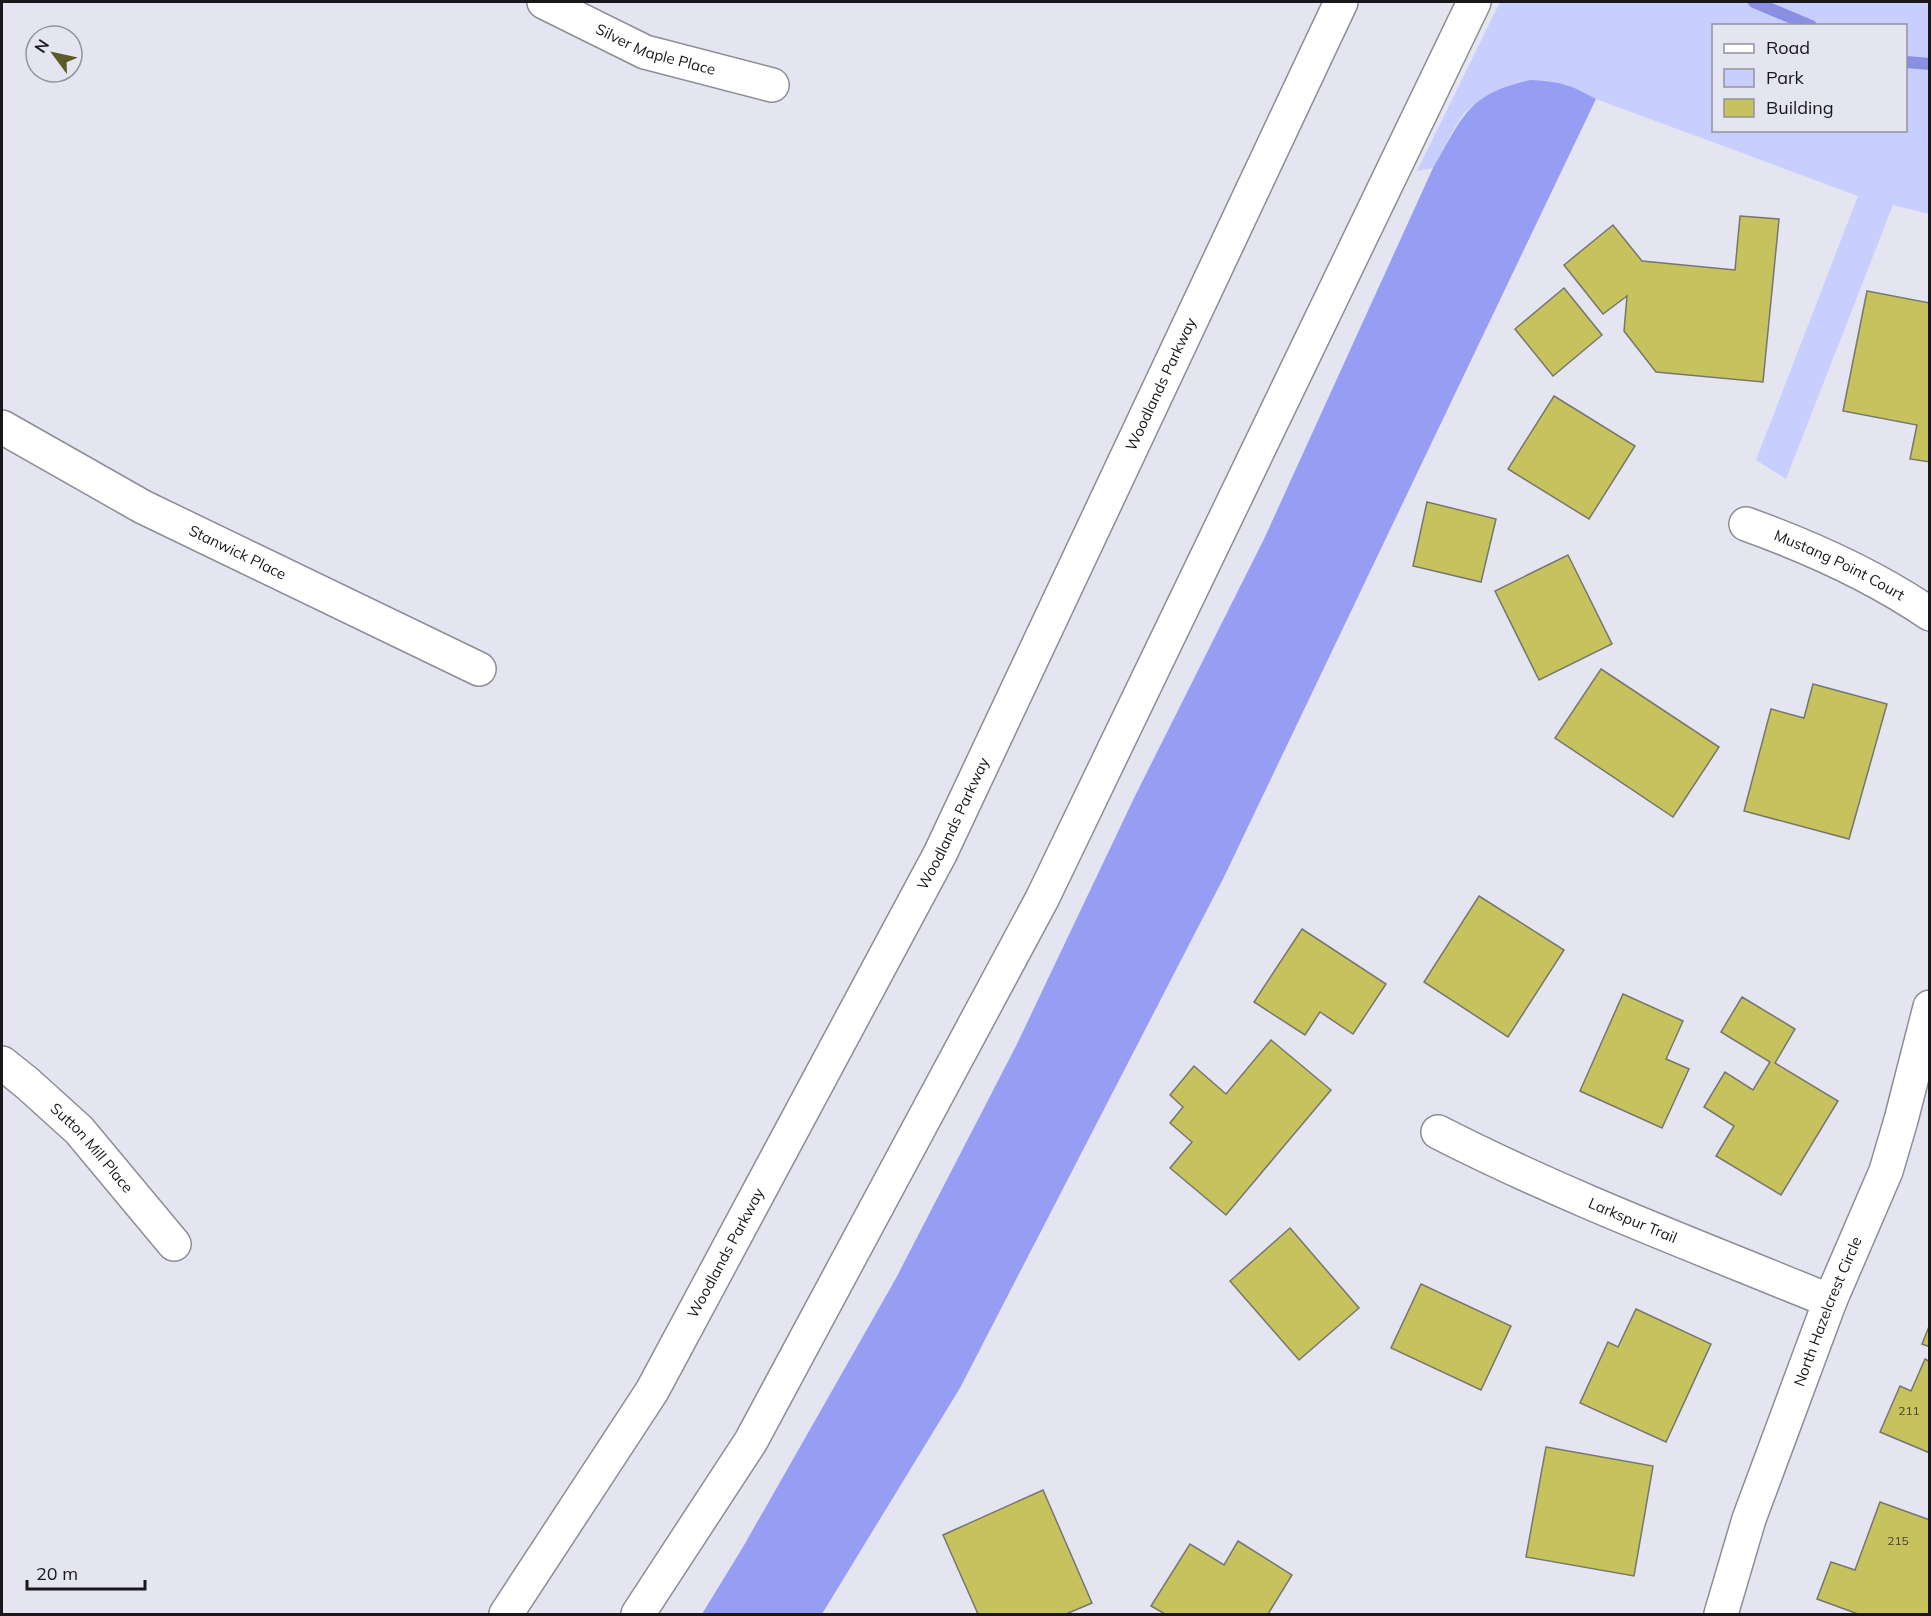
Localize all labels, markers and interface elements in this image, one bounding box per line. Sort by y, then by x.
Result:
street label: Silver Maple Place [593,19,718,79]
north arrow [24,24,84,84]
legend [1712,24,1907,132]
text: N [30,35,53,56]
text: Road [1766,36,1810,59]
text: Park [1766,66,1805,89]
text: Building [1766,96,1834,119]
street label: Woodlands Parkway [1121,314,1200,454]
street label: Stanwick Place [186,521,289,584]
street label: Mustang Point Court [1771,525,1908,604]
street label: Woodlands Parkway [913,754,993,893]
street label: Sutton Mill Place [47,1099,137,1197]
street label: Woodlands Parkway [683,1185,768,1321]
street label: Larkspur Trail [1586,1193,1680,1247]
street label: North Hazelcrest Circle [1789,1234,1866,1389]
house number: 211 [1898,1403,1920,1418]
house number: 215 [1887,1533,1909,1548]
scale bar [27,1553,146,1591]
text: 20 m [36,1562,78,1585]

